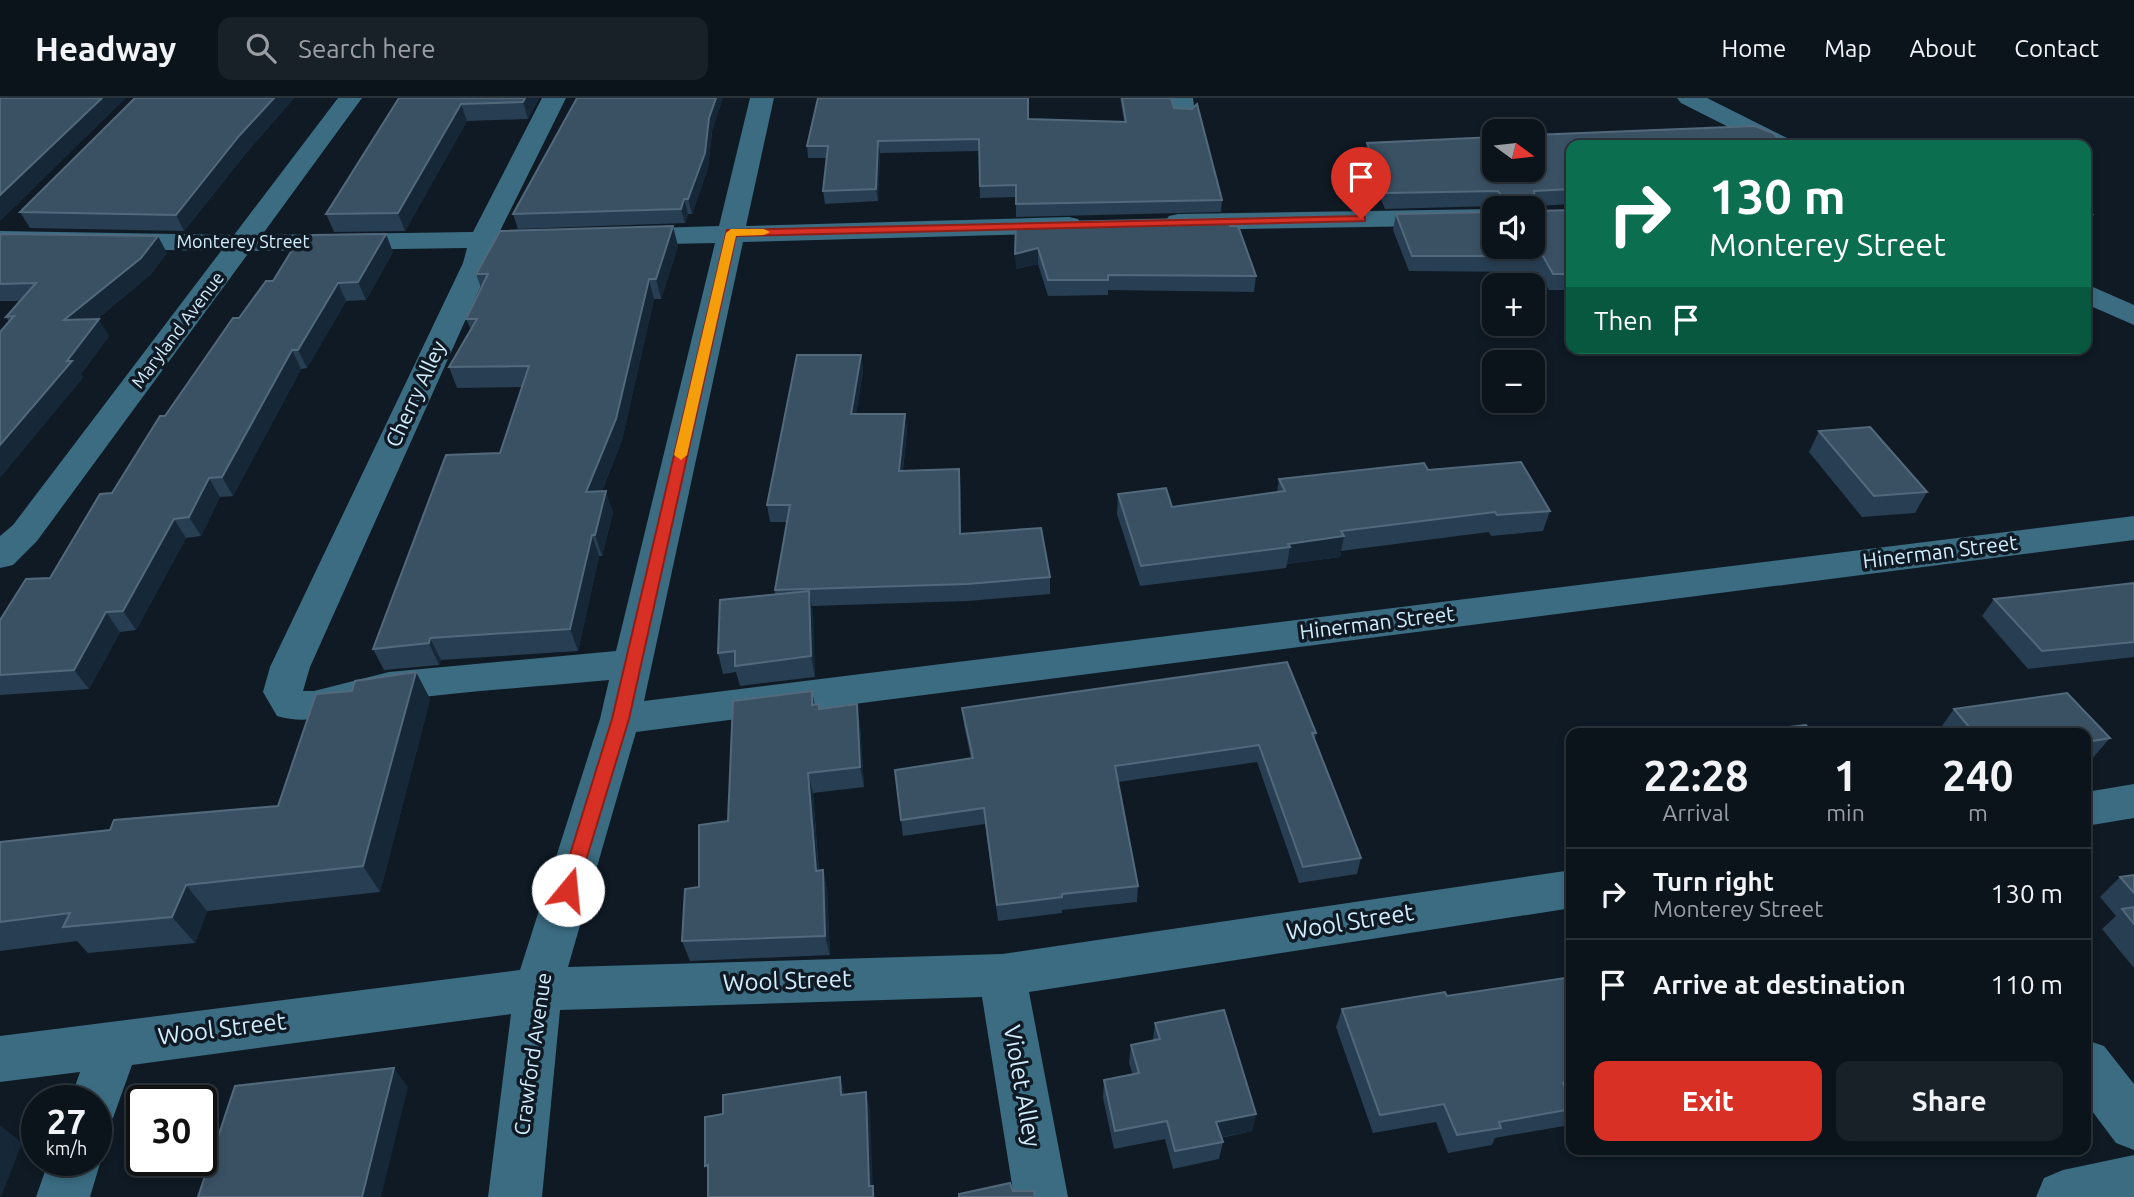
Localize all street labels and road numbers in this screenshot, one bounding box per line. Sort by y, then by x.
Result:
street label: Monterey Street [176,231,310,251]
street label: Maryland Avenue [127,267,227,391]
street label: Cherry Alley [380,337,450,450]
street label: Hinerman Street [1861,530,2019,572]
street label: Hinerman Street [1298,601,1456,643]
street label: Wool Street [1284,898,1416,945]
street label: Wool Street [722,965,852,996]
street label: Crawford Avenue [509,971,555,1137]
street label: Wool Street [156,1007,288,1050]
street label: Violet Alley [998,1023,1047,1149]

